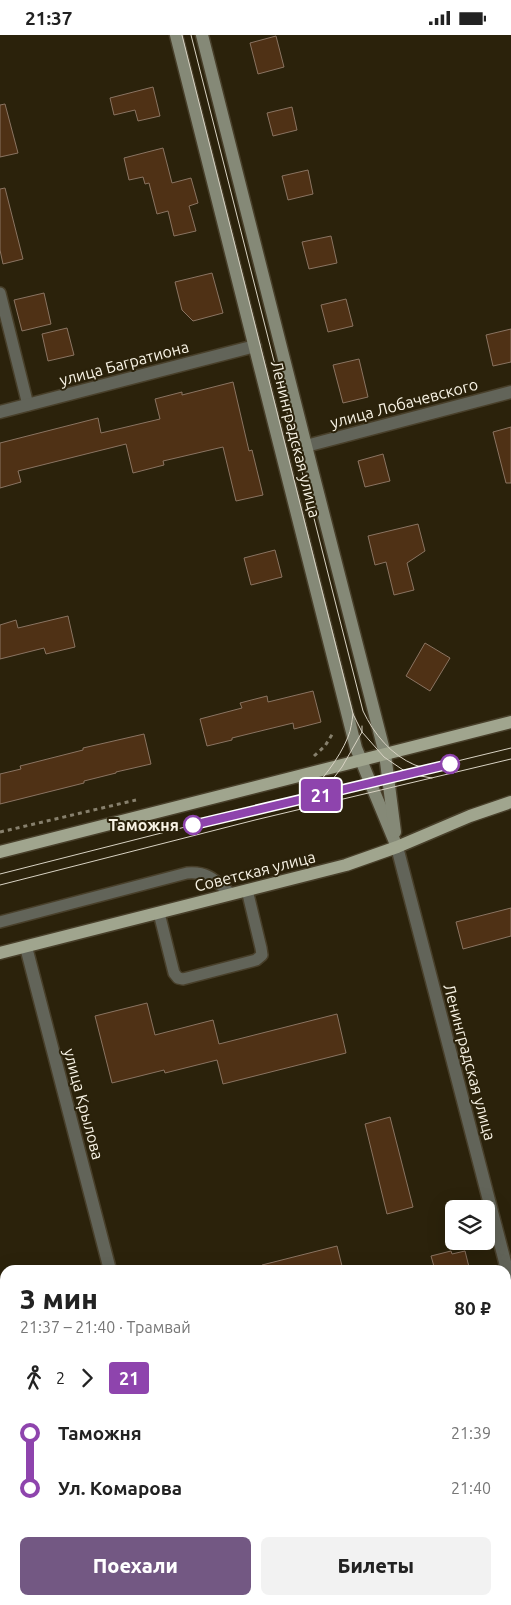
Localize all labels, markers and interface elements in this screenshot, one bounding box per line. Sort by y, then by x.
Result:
text: 21:37 [25,7,73,29]
street label: улица Багратиона [57,337,191,389]
street label: Ленинградская улица [268,359,324,519]
street label: улица Лобачевского [328,375,480,431]
unlabelled marker [440,754,460,774]
line badge: 21 [298,779,344,811]
text: 21 [311,785,331,805]
marker: Таможня [183,815,203,835]
place label: Таможня [109,816,179,834]
street label: Советская улица [193,847,317,895]
street label: Ленинградская улица [440,982,500,1142]
street label: улица Крылова [61,1046,107,1162]
map controls [445,1200,495,1250]
button: layers [445,1200,495,1250]
text: 3 мин [20,1283,98,1314]
text: 80 ₽ [454,1297,491,1319]
text: 21:37 – 21:40 · Трамвай [20,1318,191,1336]
icon: walk [20,1364,48,1392]
icon: forward [73,1364,101,1392]
text: 21 [119,1368,139,1388]
text: 2 [56,1369,65,1387]
text: Таможня [58,1422,142,1444]
text: 21:39 [451,1424,491,1442]
text: Ул. Комарова [58,1477,182,1499]
text: 21:40 [451,1479,491,1497]
button: Поехали [20,1537,251,1595]
button: Билеты [261,1537,491,1595]

